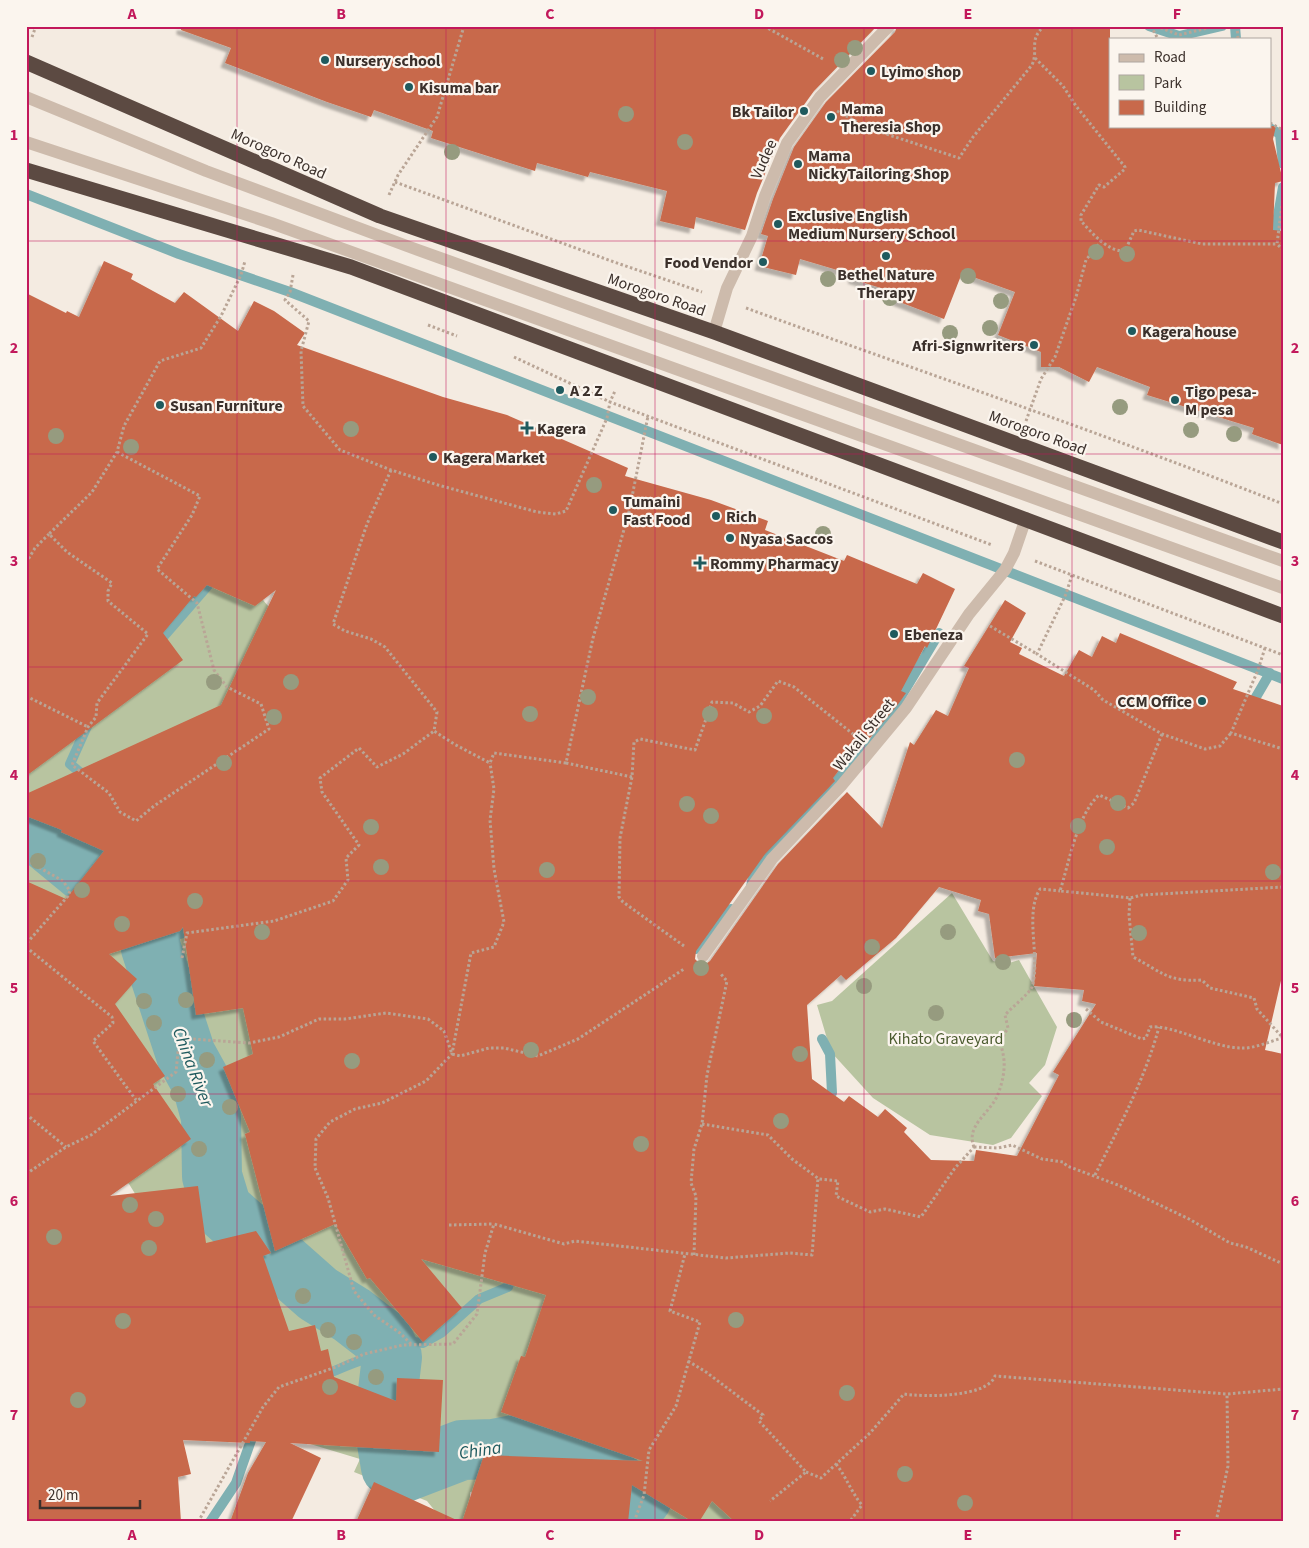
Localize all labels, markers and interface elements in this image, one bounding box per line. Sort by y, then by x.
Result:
text: A [126,3,137,25]
text: B [336,3,346,25]
text: C [545,3,555,25]
text: D [754,3,764,25]
text: E [964,3,972,25]
text: F [1173,3,1181,25]
legend [1109,38,1272,128]
text: Road [1154,47,1186,68]
place label: Nursery school [335,50,441,72]
marker: Nursery school [319,54,331,66]
place label: Lyimo shop [881,61,961,83]
marker: Lyimo shop [865,65,877,77]
text: Park [1154,73,1183,94]
place label: Kisuma bar [419,77,499,99]
marker: Kisuma bar [403,81,415,93]
text: Building [1154,97,1207,118]
place label: Mama Theresia Shop [841,98,941,138]
place label: Bk Tailor [732,101,795,123]
marker: Bk Tailor [798,105,810,117]
marker: Mama Theresia Shop [825,111,837,123]
street label: Morogoro Road [227,123,330,185]
text: 1 [10,124,18,146]
text: 1 [1291,124,1299,146]
street label: Vudee [745,136,782,183]
place label: Mama NickyTailoring Shop [808,145,949,185]
marker: Mama NickyTailoring Shop [792,158,804,170]
place label: Exclusive English Medium Nursery School [788,205,956,245]
marker: Exclusive English Medium Nursery School [772,218,784,230]
marker: Bethel Nature Therapy [880,250,892,262]
place label: Food Vendor [664,252,754,274]
marker: Food Vendor [757,256,769,268]
place label: Bethel Nature Therapy [837,264,935,304]
street label: Morogoro Road [605,268,709,322]
place label: Kagera house [1142,321,1237,343]
marker: Kagera house [1126,325,1138,337]
place label: Afri-Signwriters [911,335,1024,357]
text: 2 [10,337,18,359]
text: 2 [1291,337,1299,359]
marker: Afri-Signwriters [1028,339,1040,351]
place label: A 2 Z [569,380,603,402]
place label: Tigo pesa- M pesa [1185,381,1257,421]
marker: A 2 Z [554,384,566,396]
marker: Tigo pesa- M pesa [1169,394,1181,406]
place label: Susan Furniture [170,395,283,417]
marker: Susan Furniture [154,399,166,411]
street label: Morogoro Road [986,405,1090,461]
place label: Kagera [537,418,586,440]
marker: Kagera [521,422,533,434]
place label: Kagera Market [443,447,545,469]
marker: Kagera Market [427,451,439,463]
place label: Tumaini Fast Food [623,491,690,531]
marker: Tumaini Fast Food [607,504,619,516]
place label: Rich [726,506,757,528]
marker: Rich [710,510,722,522]
place label: Nyasa Saccos [740,528,833,550]
marker: Nyasa Saccos [724,532,736,544]
text: 3 [10,550,18,572]
text: 3 [1291,550,1299,572]
place label: Rommy Pharmacy [710,553,840,575]
marker: Rommy Pharmacy [694,557,706,569]
place label: Ebeneza [904,624,963,646]
marker: Ebeneza [888,628,900,640]
place label: CCM Office [1117,691,1192,713]
street label: Wakali Street [828,693,900,776]
marker: CCM Office [1196,695,1208,707]
text: 4 [10,764,19,786]
text: 4 [1291,764,1300,786]
text: 5 [10,977,18,999]
text: 5 [1291,977,1299,999]
water label: China River [166,1024,219,1111]
park label: Kihato Graveyard [889,1028,1003,1050]
text: 6 [10,1190,18,1212]
text: 6 [1291,1190,1299,1212]
text: 7 [10,1404,18,1426]
text: 7 [1291,1404,1299,1426]
water label: China [457,1435,503,1466]
scale bar [40,1478,140,1510]
text: 20 m [48,1485,78,1506]
text: A [126,1524,137,1546]
text: B [336,1524,346,1546]
text: C [545,1524,555,1546]
text: D [754,1524,764,1546]
text: E [964,1524,972,1546]
text: F [1173,1524,1181,1546]

